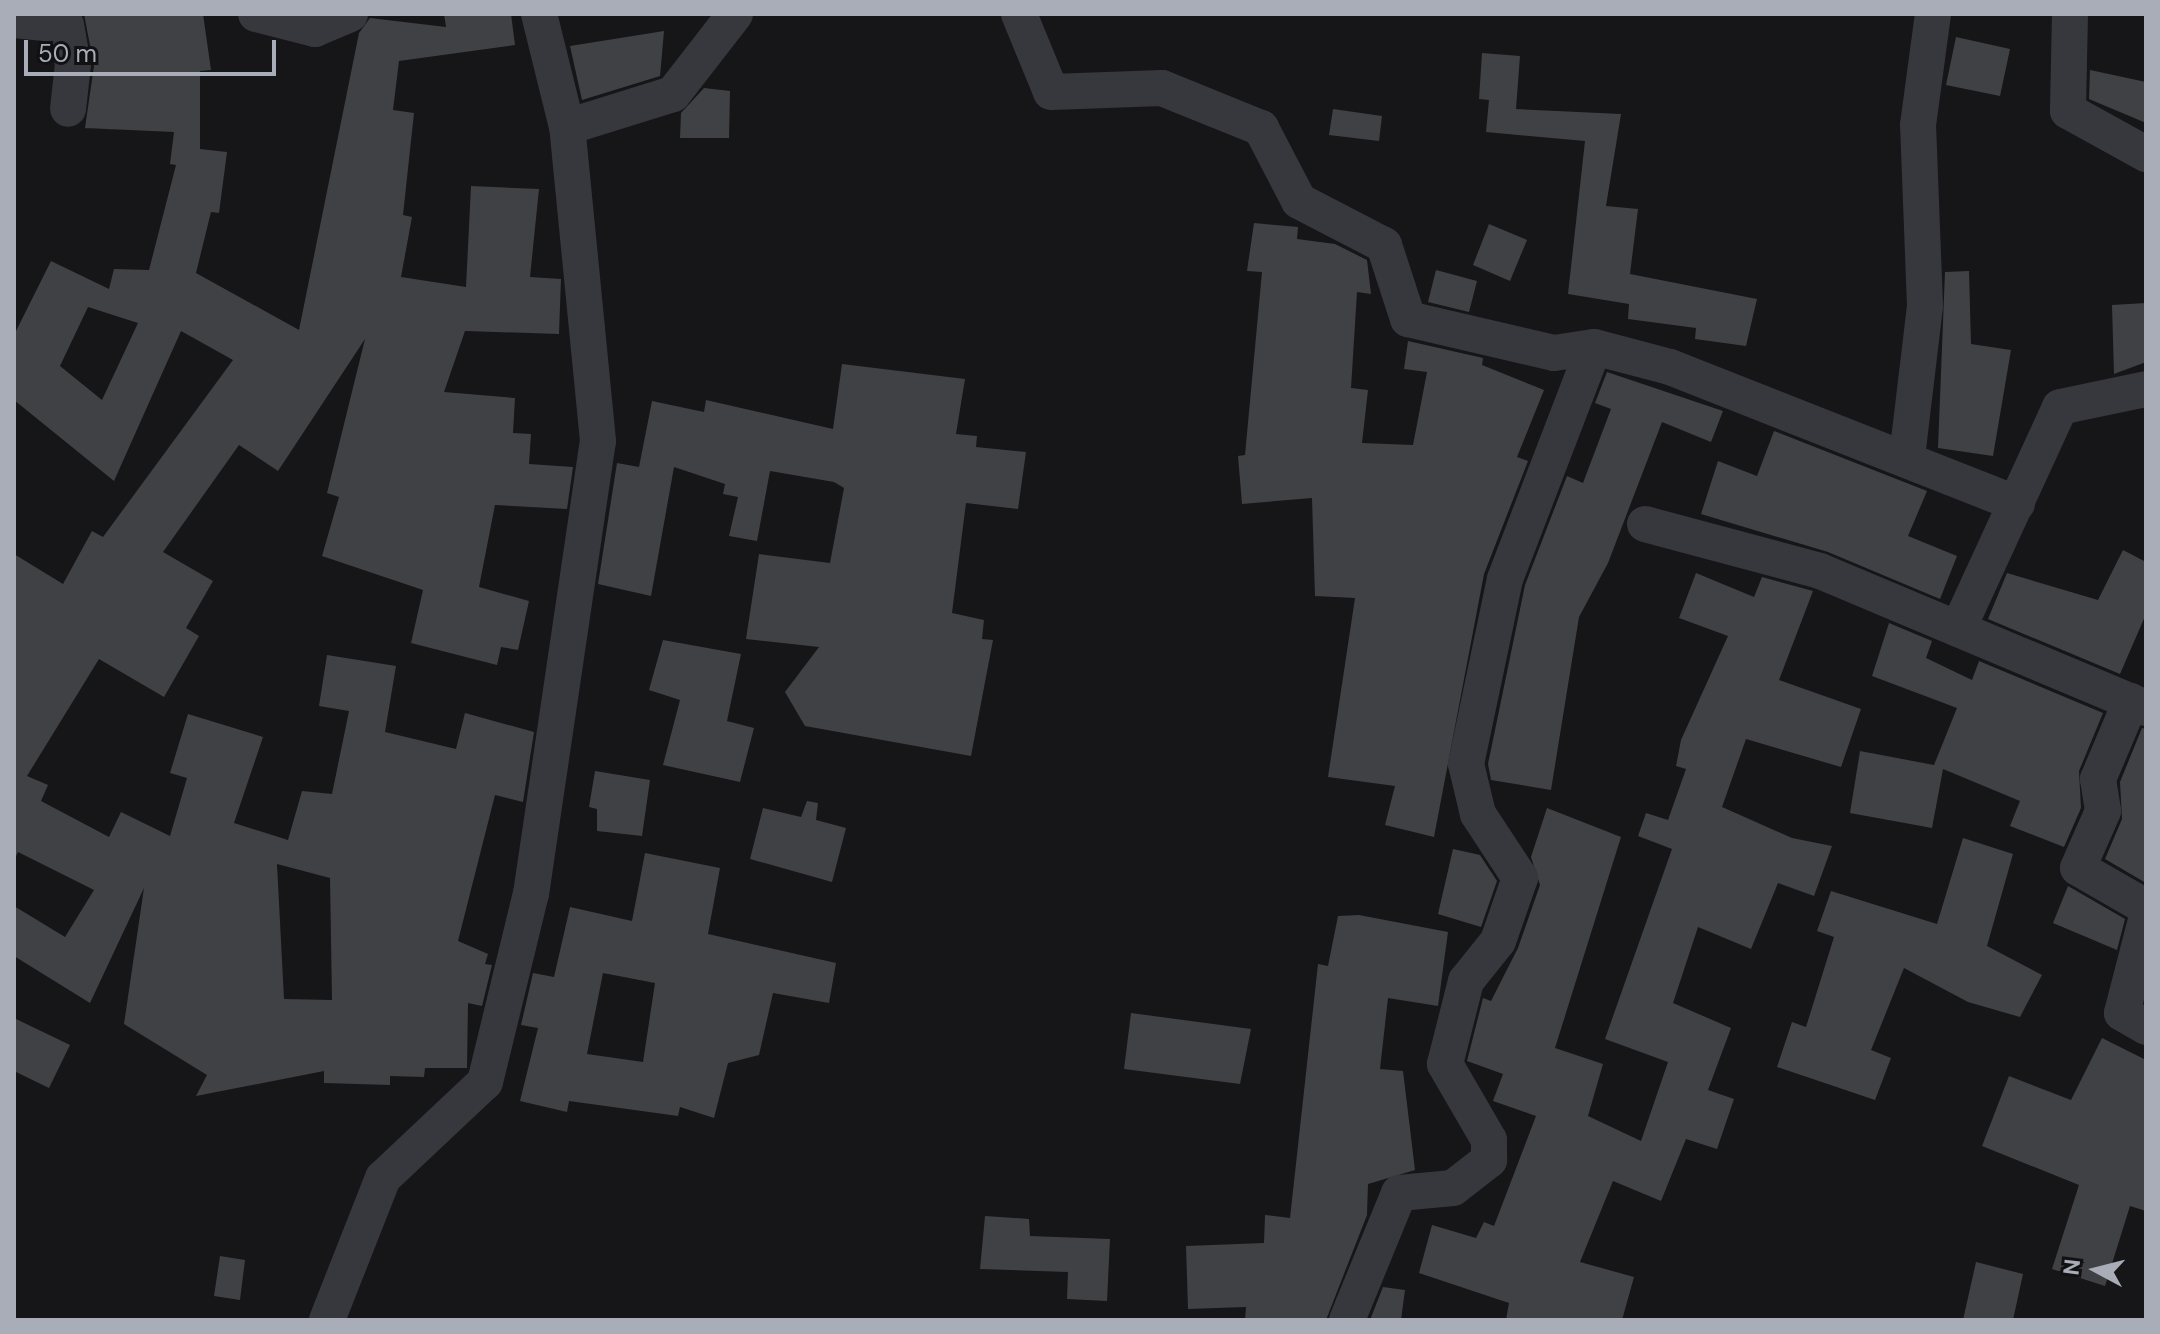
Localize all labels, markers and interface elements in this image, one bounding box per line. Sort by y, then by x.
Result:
scale bar [28,24,280,74]
text: 50 m [38,38,97,69]
north arrow [2056,1230,2136,1310]
text: N [2056,1257,2087,1277]

